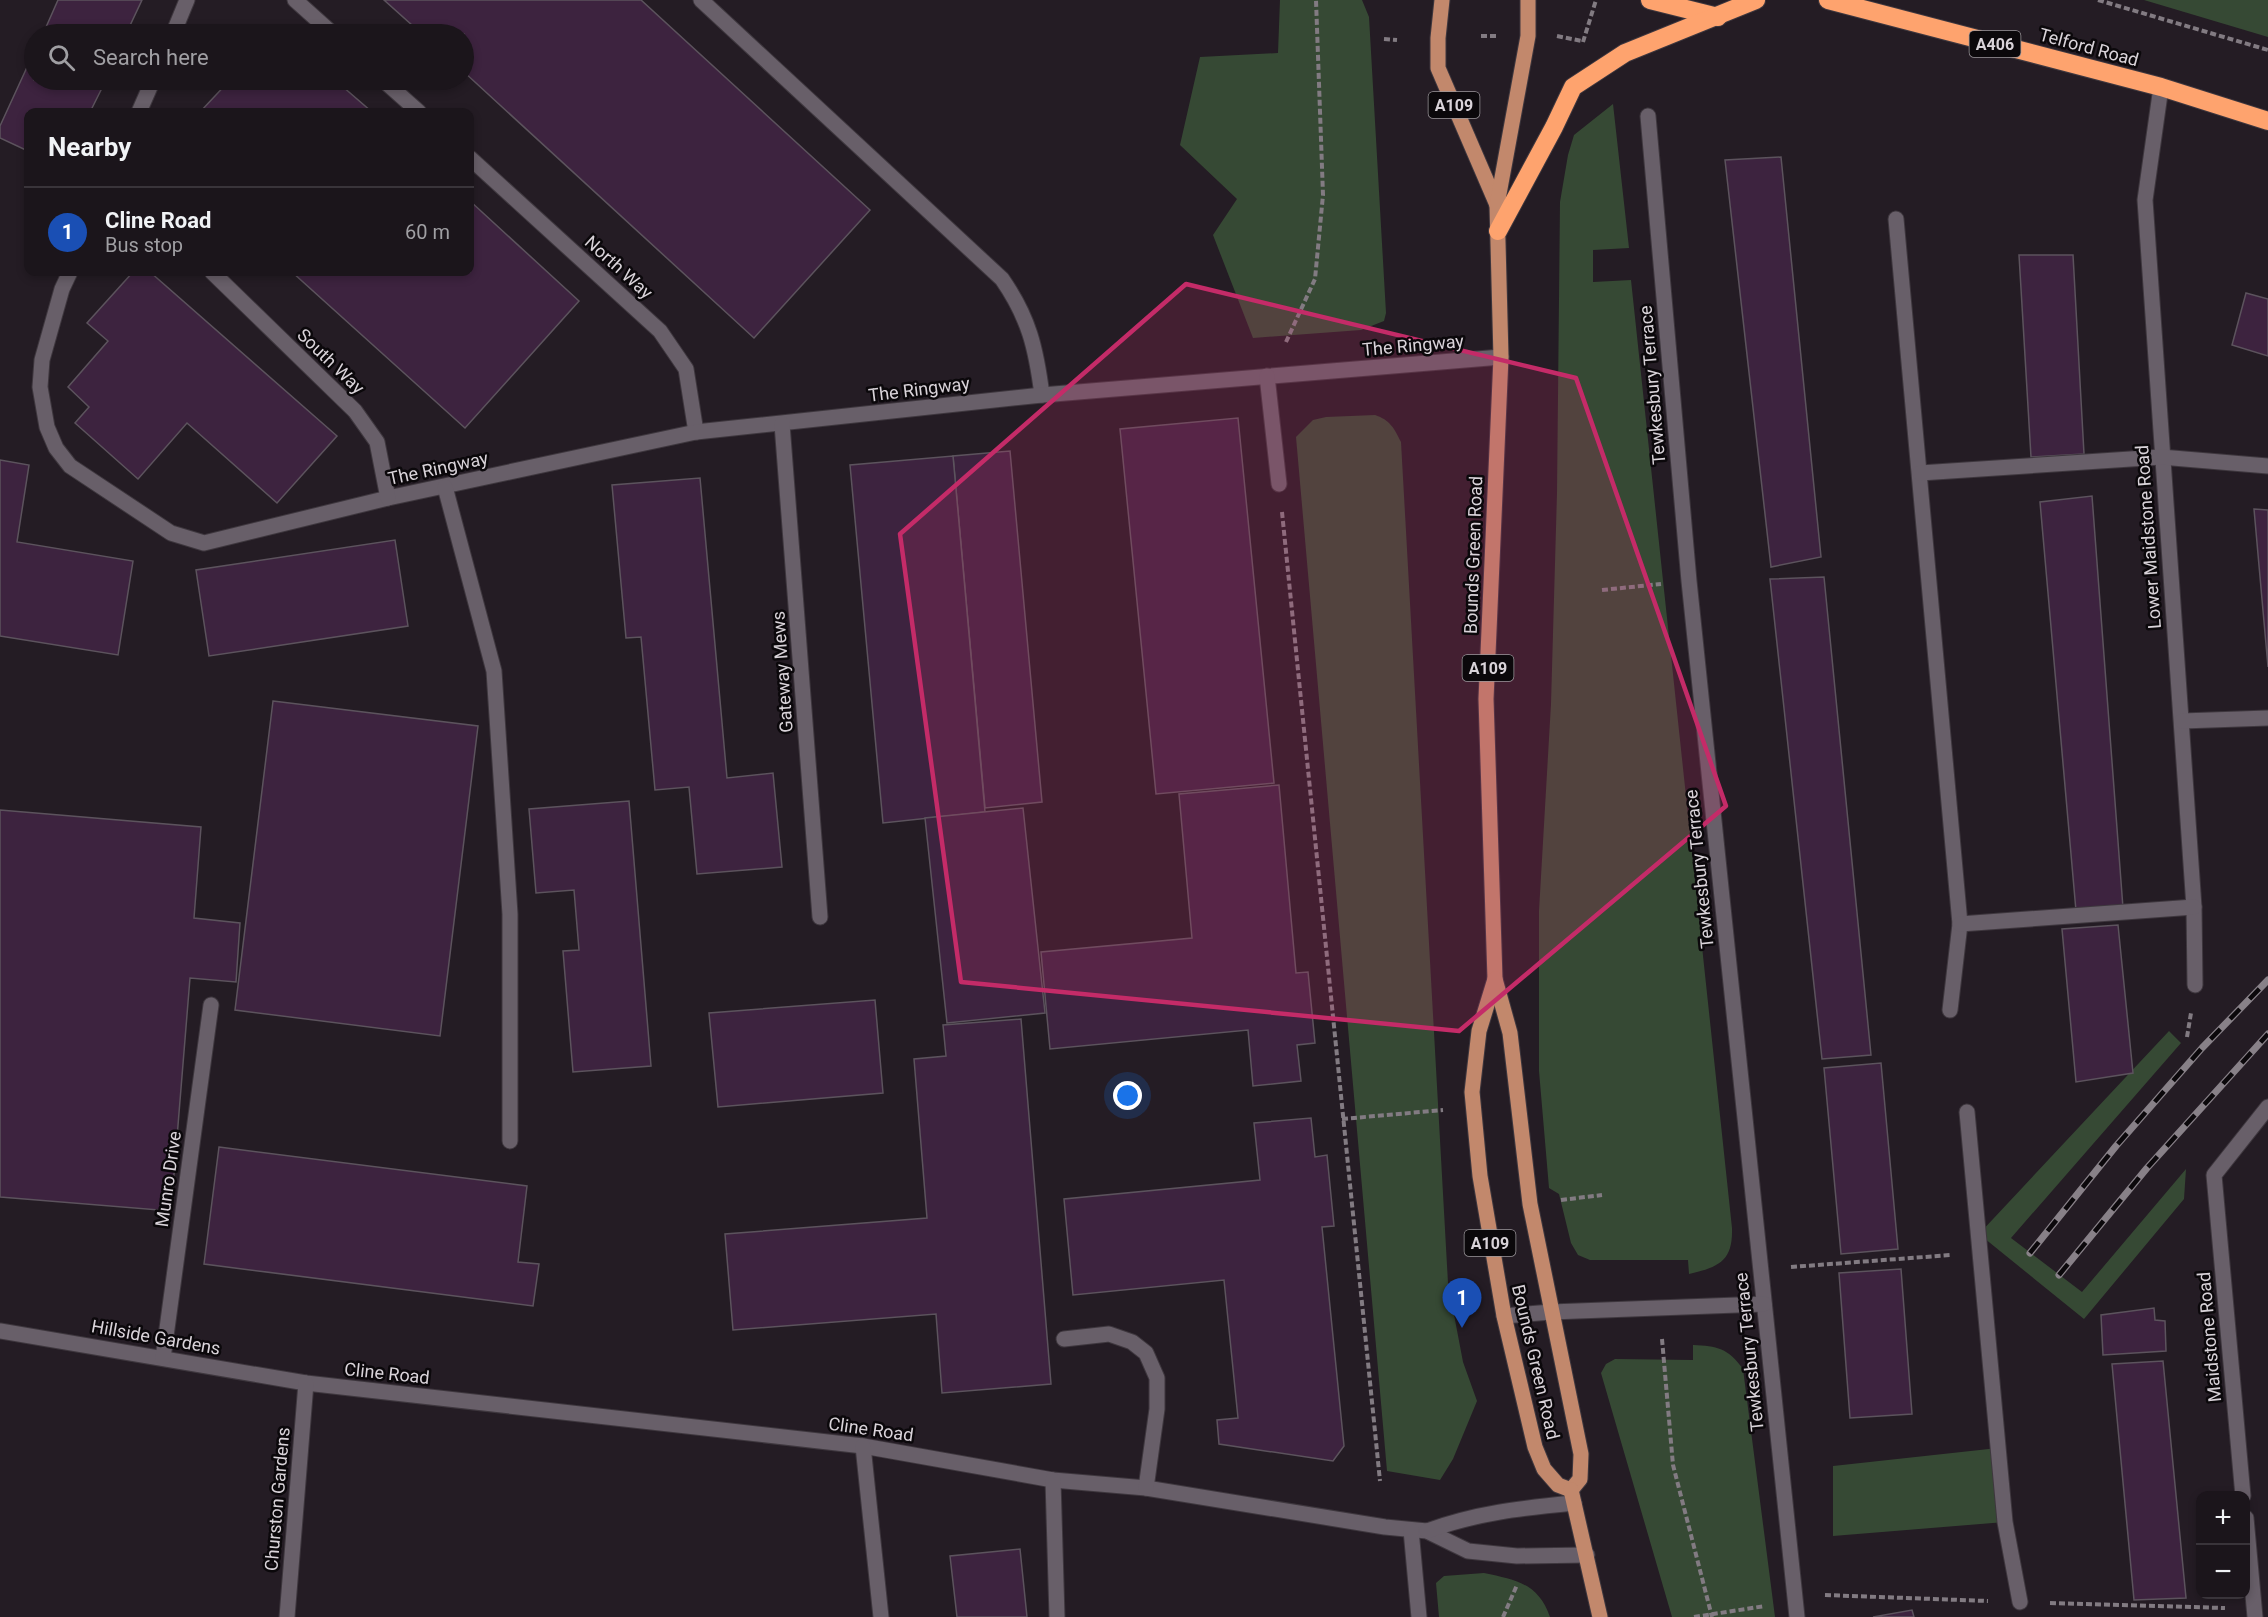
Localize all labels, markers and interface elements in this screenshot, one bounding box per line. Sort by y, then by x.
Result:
search box [24,24,474,90]
street label: Telford Road [2037,24,2141,70]
road number: A406 [1970,31,2020,57]
icon: search [45,41,78,74]
text: Search here [93,45,209,70]
road number: A109 [1428,92,1480,118]
text: Nearby [48,132,131,162]
text: Cline Road [105,208,211,233]
text: 1 [62,220,73,244]
text: 60 m [405,220,450,244]
street label: North Way [581,231,658,303]
text: Bus stop [105,233,183,257]
street label: Tewkesbury Terrace [1635,305,1669,465]
street label: South Way [293,324,369,398]
street label: The Ringway [1361,330,1465,360]
street label: The Ringway [867,372,971,406]
street label: Lower Maidstone Road [2131,444,2165,630]
street label: The Ringway [386,447,490,489]
street label: Bounds Green Road [1460,476,1486,634]
street label: Gateway Mews [767,611,797,733]
road number: A109 [1462,655,1514,681]
street label: Tewkesbury Terrace [1680,789,1718,949]
your location [1113,1081,1142,1110]
street label: Munro Drive [151,1130,185,1228]
road number: A109 [1464,1230,1516,1256]
street label: Maidstone Road [2193,1271,2225,1403]
street label: Tewkesbury Terrace [1730,1272,1768,1432]
pin: 1 [1442,1278,1482,1328]
street label: Bounds Green Road [1508,1283,1564,1441]
street label: Hillside Gardens [90,1315,222,1359]
street label: Cline Road [343,1358,431,1388]
street label: Cline Road [827,1413,915,1445]
street label: Churston Gardens [260,1426,294,1572]
map controls [2196,1491,2250,1599]
button: + [2196,1491,2250,1545]
button: − [2196,1545,2250,1599]

